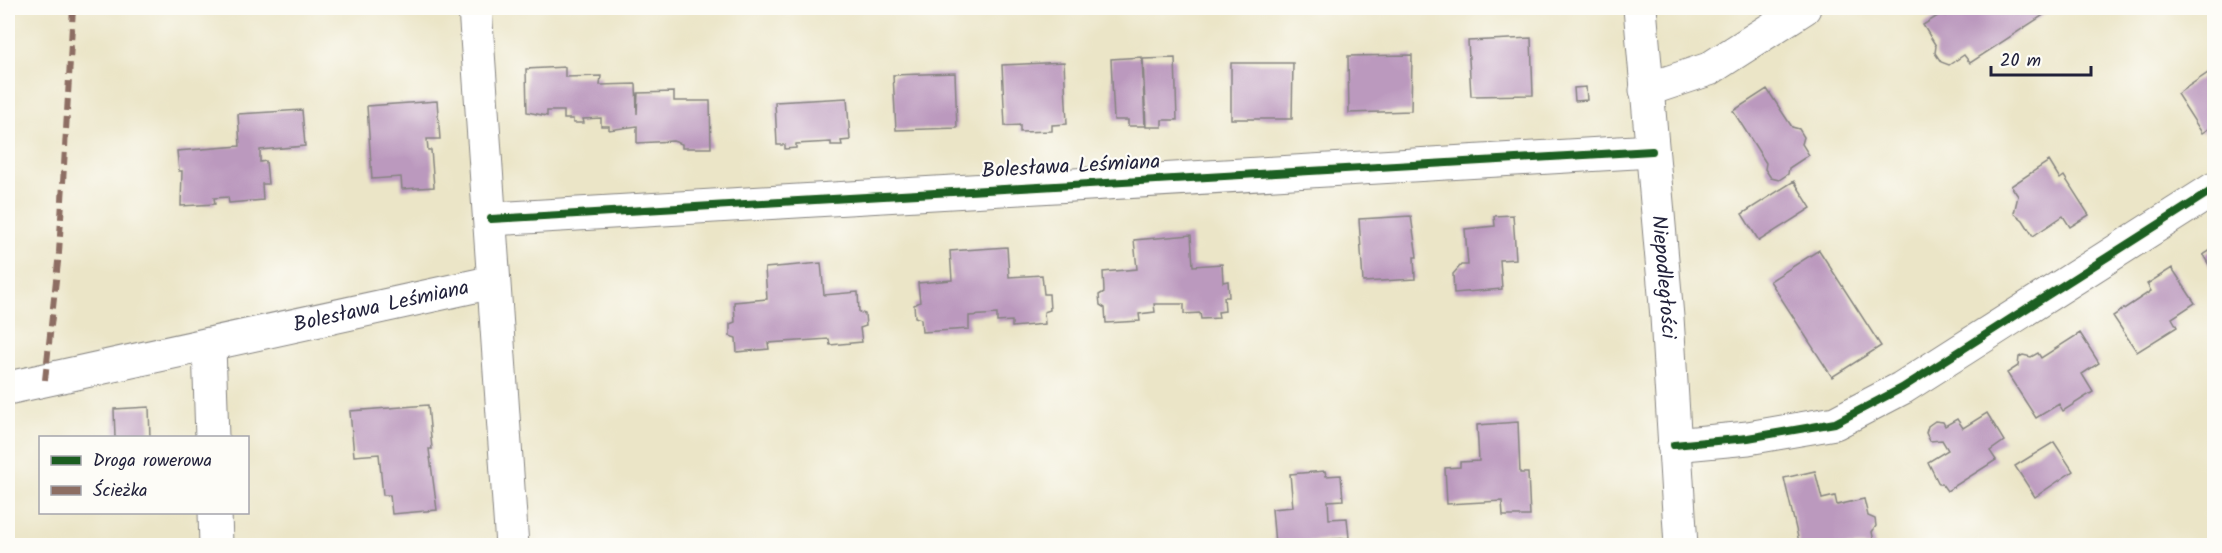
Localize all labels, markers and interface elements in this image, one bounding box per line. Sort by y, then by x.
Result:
scale bar [1991,39,2092,77]
text: 20 m [2000,47,2041,76]
street label: Bolesława Leśmiana [981,146,1161,188]
street label: Niepodległości [1642,214,1685,341]
street label: Bolesława Leśmiana [290,271,472,342]
legend [39,436,249,514]
text: Droga rowerowa [93,447,212,476]
text: Ścieżka [93,477,148,506]

